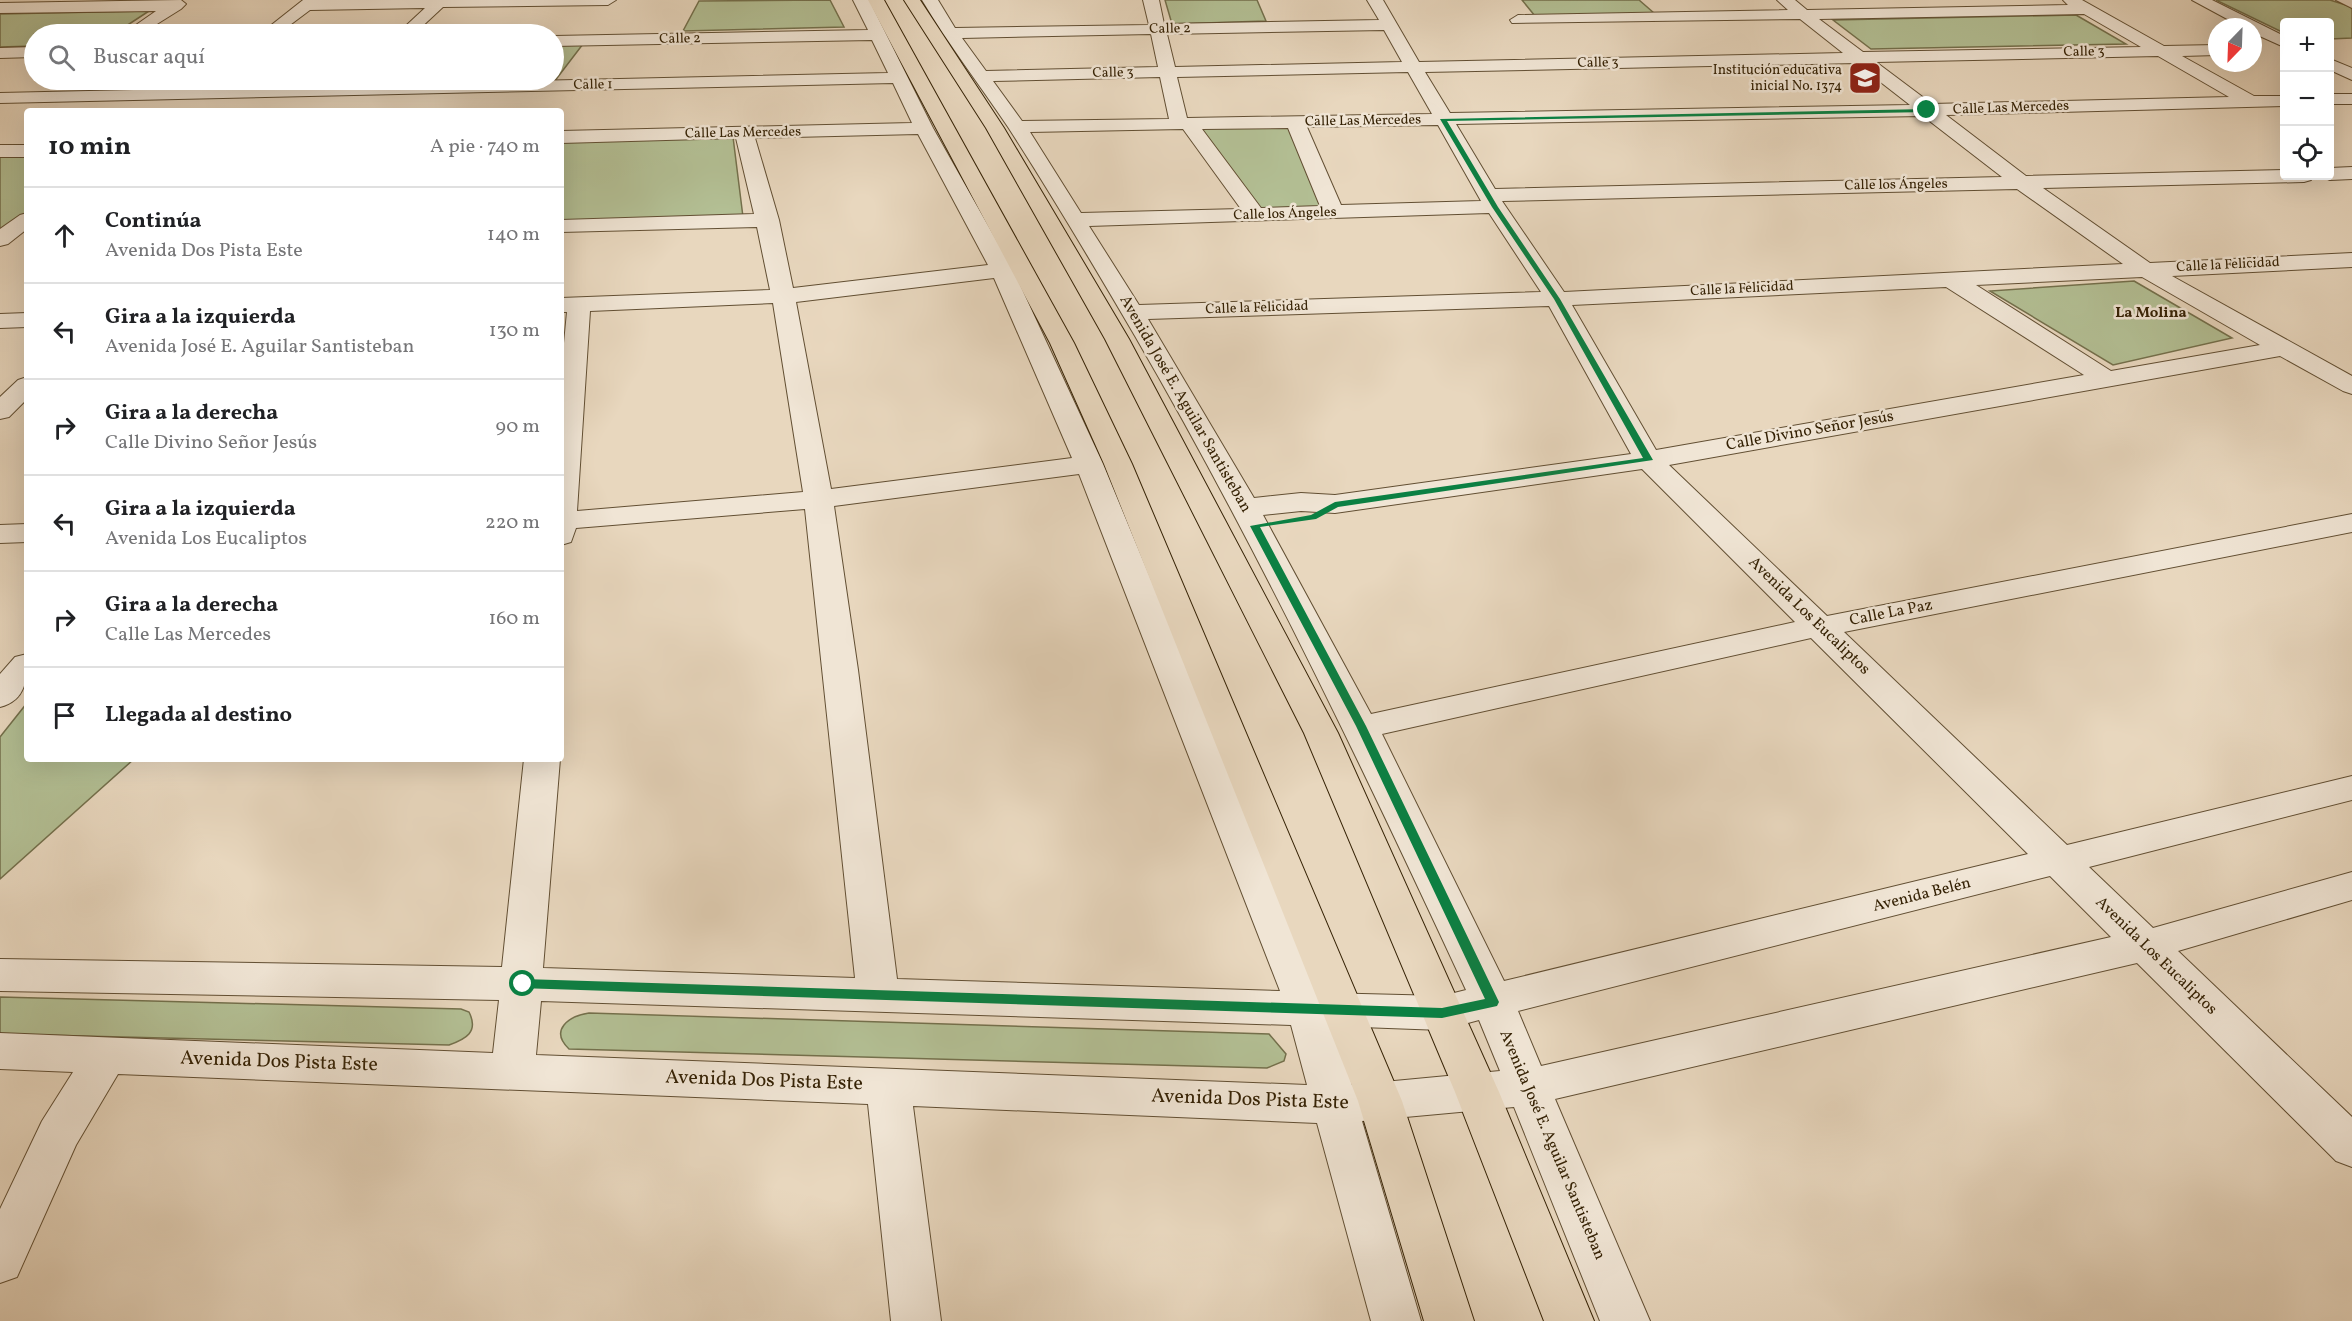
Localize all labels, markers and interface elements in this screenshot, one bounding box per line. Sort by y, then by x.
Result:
north arrow [2208,18,2262,72]
map controls [2280,18,2334,180]
button: + [2280,18,2334,72]
street label: Calle 2 [1149,19,1191,39]
search box [24,24,564,90]
street label: Calle 2 [659,29,701,49]
icon: search [45,41,78,74]
text: Buscar aquí [93,42,205,73]
street label: Calle 3 [2063,42,2105,62]
street label: Calle 3 [1577,53,1619,73]
school or university icon: Institución educativa inicial No. 1374 [1847,60,1883,96]
place label: Institución educativa inicial No. 1374 [1713,61,1842,96]
street label: Calle 3 [1092,63,1134,83]
button: − [2280,72,2334,126]
street label: Calle 1 [573,75,613,95]
route end [1913,96,1939,122]
street label: Calle Las Mercedes [1953,96,2069,120]
street label: Calle Las Mercedes [1305,110,1421,132]
street label: Calle Las Mercedes [685,122,801,144]
button: locate [2280,126,2334,180]
text: 10 min [48,129,131,165]
text: A pie · 740 m [430,133,540,161]
street label: Calle los Ángeles [1844,175,1948,195]
street label: Calle los Ángeles [1233,203,1337,225]
text: Continúa [105,206,202,237]
icon: ahead [48,219,81,252]
text: 140 m [487,221,540,249]
text: Avenida Dos Pista Este [105,237,303,265]
street label: Calle la Felicidad [2176,253,2280,277]
street label: Calle la Felicidad [1690,277,1794,301]
street label: Avenida José E. Aguilar Santisteban [1114,291,1256,517]
street label: Calle la Felicidad [1205,297,1309,319]
text: Gira a la izquierda [105,302,296,333]
district label: La Molina [2115,303,2187,324]
icon: left [48,315,81,348]
text: 130 m [489,317,540,345]
text: Avenida José E. Aguilar Santisteban [105,333,415,361]
text: Gira a la derecha [105,398,278,429]
street label: Calle Divino Señor Jesús [1725,405,1896,457]
icon: right [48,411,81,444]
text: 90 m [496,413,540,441]
text: Calle Divino Señor Jesús [105,429,317,457]
text: Gira a la izquierda [105,494,296,525]
icon: left [48,507,81,540]
text: 220 m [485,509,540,537]
text: Avenida Los Eucaliptos [105,525,307,553]
street label: Avenida Los Eucaliptos [1743,552,1875,680]
text: Gira a la derecha [105,590,278,621]
street label: Calle La Paz [1848,594,1934,632]
icon: right [48,603,81,636]
text: 160 m [488,605,540,633]
text: Calle Las Mercedes [105,621,271,649]
icon: arrive [48,699,81,732]
text: Llegada al destino [105,700,292,731]
street label: Avenida Belén [1871,872,1973,918]
street label: Avenida Los Eucaliptos [2090,892,2222,1020]
route start [509,970,535,996]
street label: Avenida José E. Aguilar Santisteban [1493,1027,1611,1263]
street label: Avenida Dos Pista Este [180,1045,378,1079]
street label: Avenida Dos Pista Este [665,1064,863,1098]
street label: Avenida Dos Pista Este [1151,1083,1349,1117]

